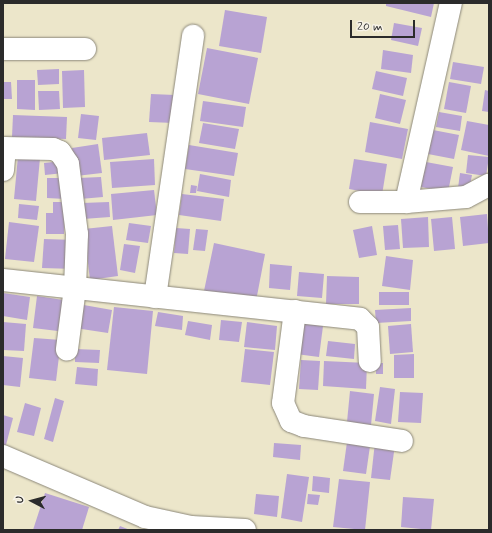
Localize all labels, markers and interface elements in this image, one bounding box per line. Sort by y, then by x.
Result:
scale bar [352,12,417,38]
text: 20 m [357,19,383,35]
north arrow [12,481,52,521]
text: U [13,495,27,504]

